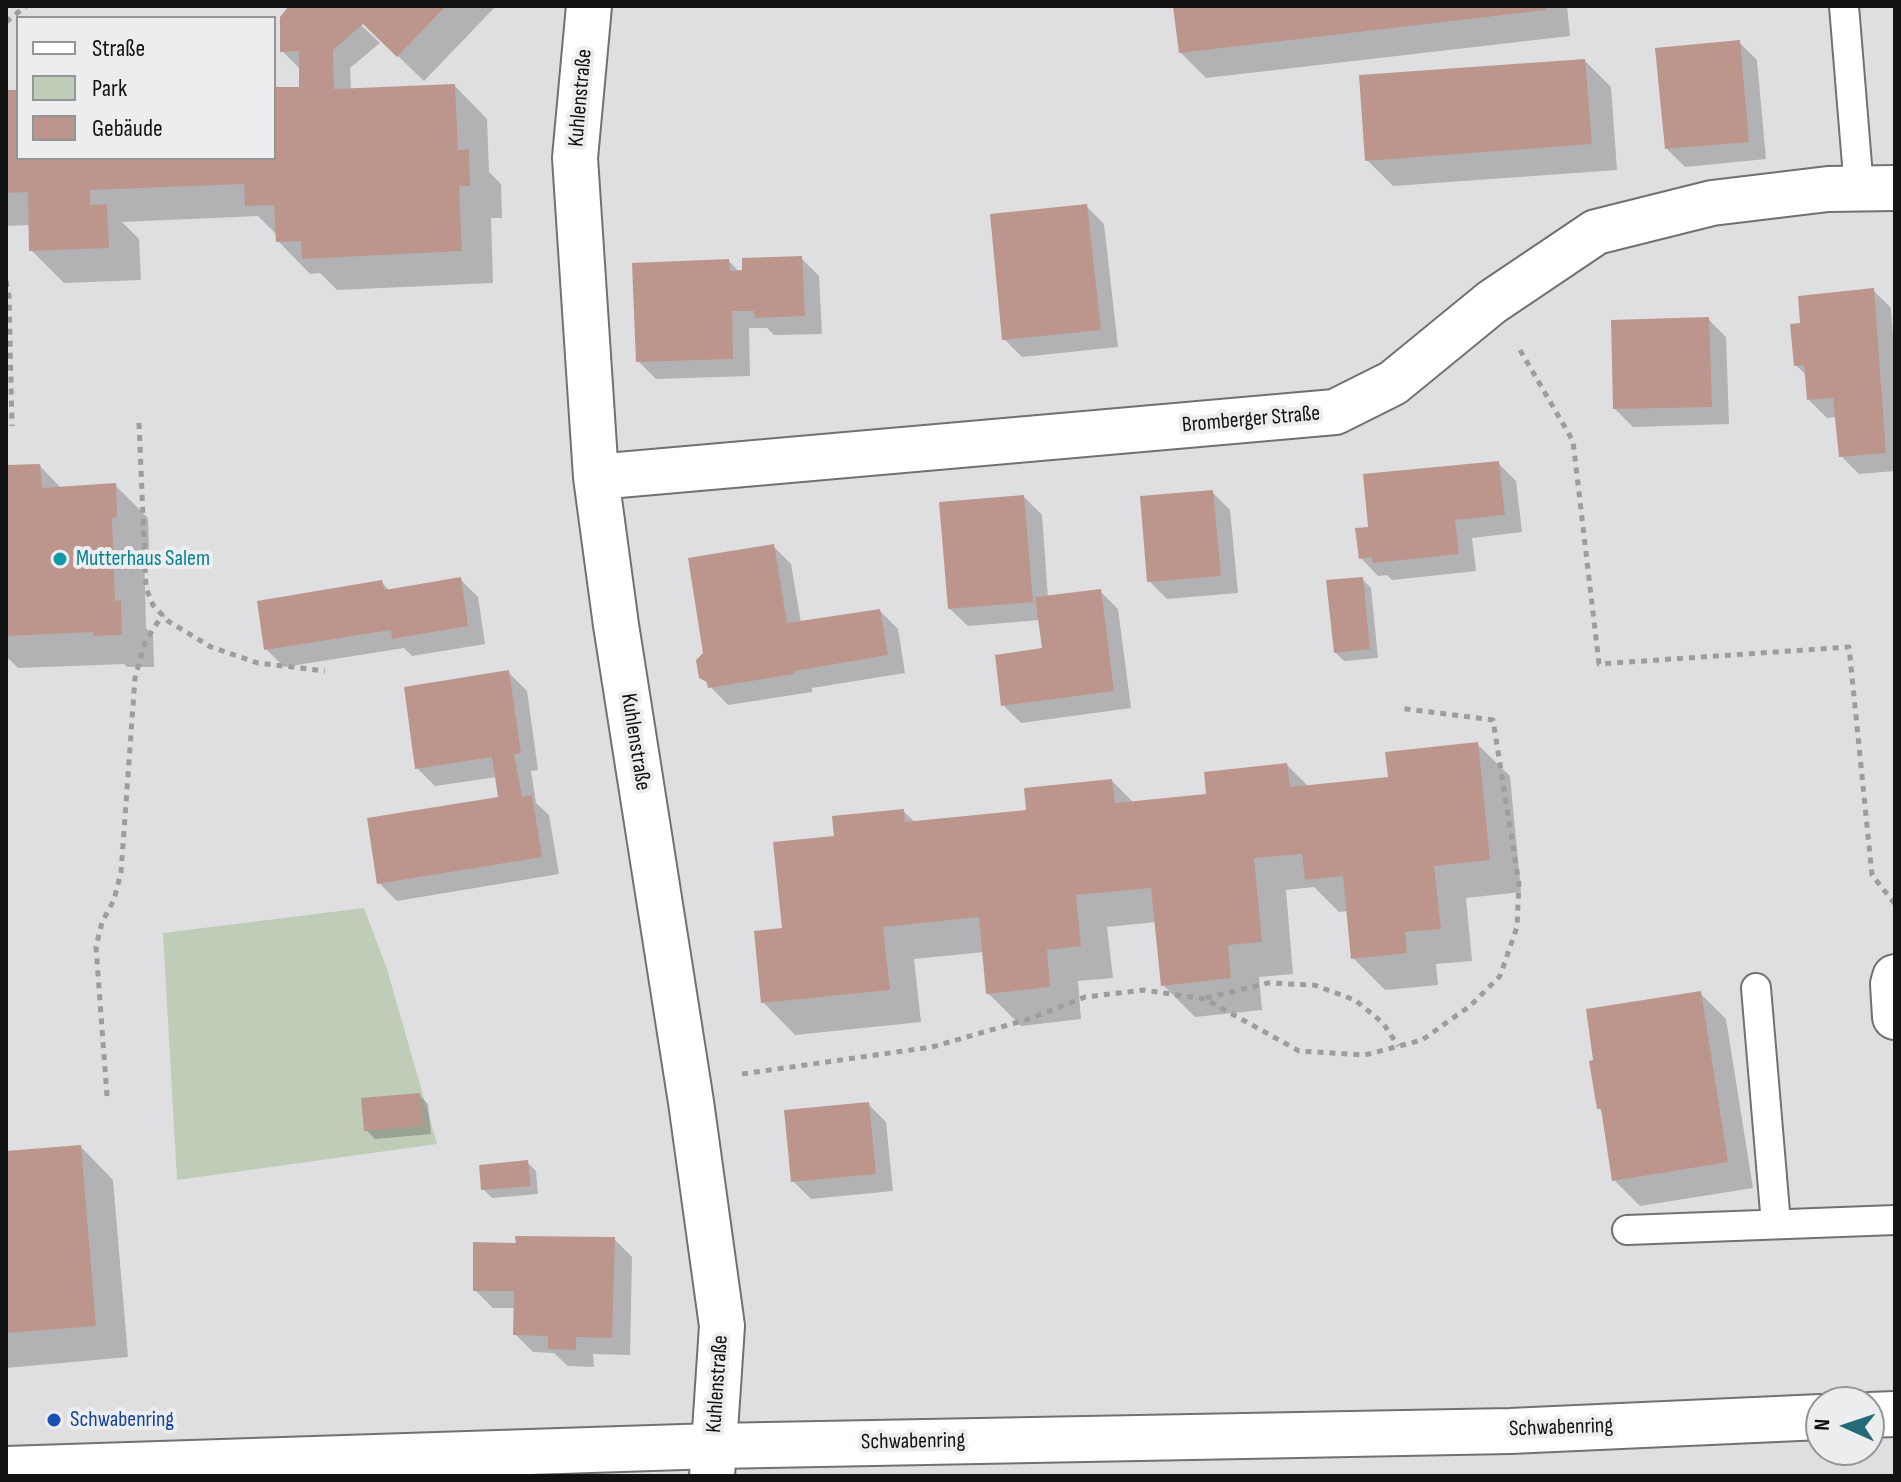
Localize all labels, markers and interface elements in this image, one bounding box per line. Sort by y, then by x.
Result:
legend [16,16,276,160]
text: Straße [92,34,145,63]
street label: Kuhlenstraße [564,48,598,148]
text: Park [92,74,127,103]
text: Gebäude [92,114,163,143]
street label: Bromberger Straße [1181,401,1321,439]
place label: Mutterhaus Salem [76,546,210,572]
marker: Mutterhaus Salem [51,550,69,568]
street label: Kuhlenstraße [614,692,656,792]
street label: Kuhlenstraße [701,1334,735,1434]
north arrow [1805,1386,1885,1466]
place label: Schwabenring [70,1407,174,1433]
marker: Schwabenring [45,1411,63,1429]
street label: Schwabenring [1508,1413,1614,1443]
text: N [1809,1418,1836,1431]
street label: Schwabenring [861,1428,965,1456]

